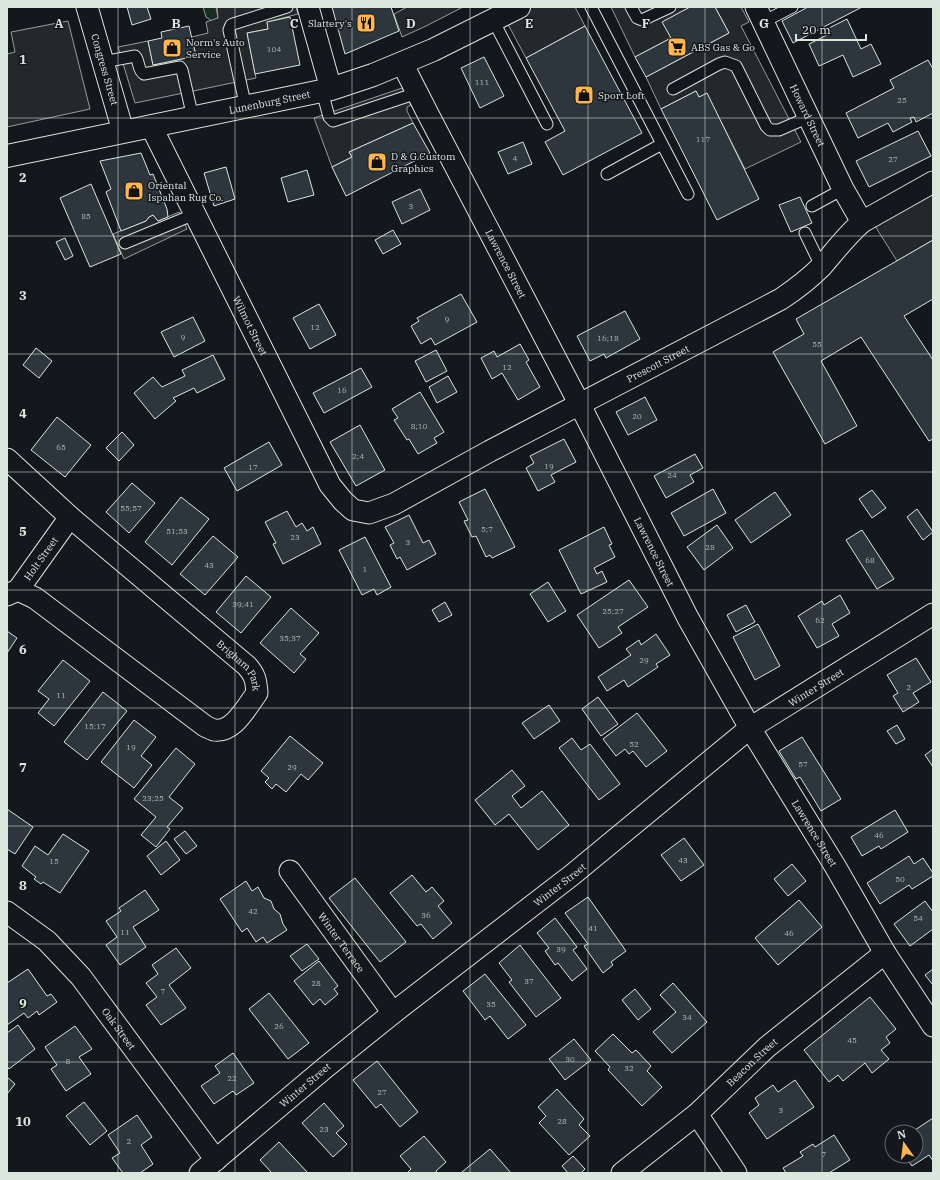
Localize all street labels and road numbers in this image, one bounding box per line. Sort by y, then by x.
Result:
street label: Congress Street [88,32,121,107]
street label: Howard Street [787,82,828,149]
street label: Lunenburg Street [228,87,312,117]
street label: Lawrence Street [482,227,529,301]
street label: Wilmot Street [230,294,271,358]
street label: Prescott Street [624,342,692,386]
street label: Lawrence Street [631,515,677,589]
street label: Holt Street [21,534,61,583]
street label: Brigham Park [214,637,263,692]
street label: Winter Street [786,665,846,710]
street label: Lawrence Street [789,797,840,870]
street label: Winter Street [531,860,589,909]
street label: Winter Terrace [315,910,367,975]
street label: Oak Street [99,1005,139,1053]
street label: Beacon Street [724,1035,781,1089]
street label: Winter Street [277,1060,334,1110]

